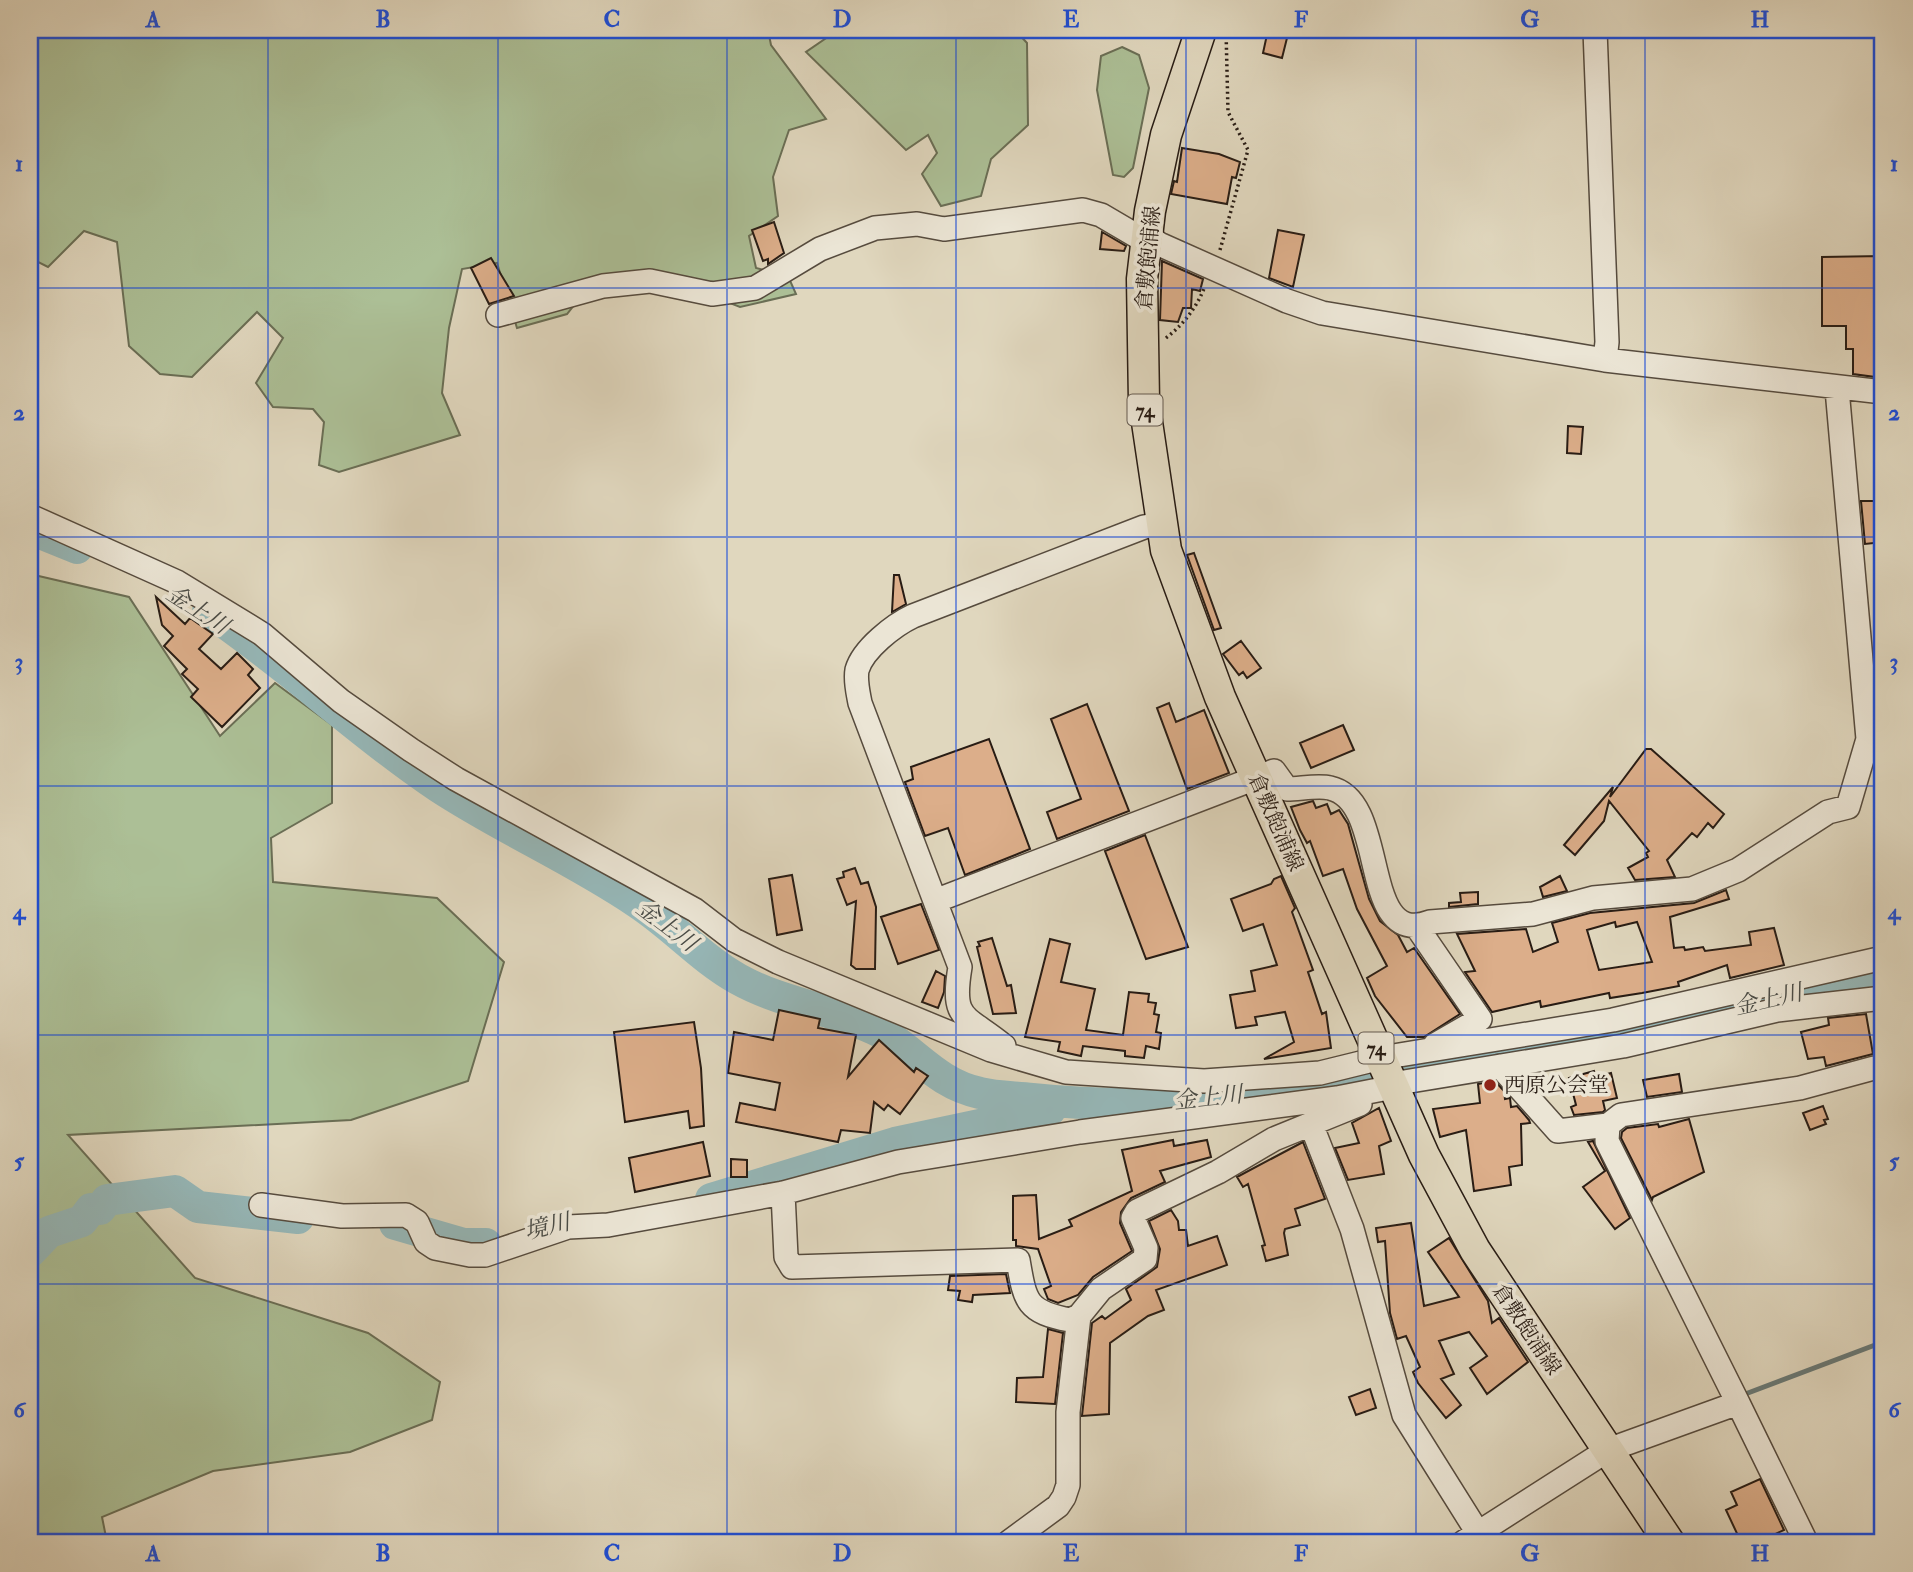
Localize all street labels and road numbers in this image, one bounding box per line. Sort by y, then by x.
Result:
street label: 倉敷飽浦線 [1130,205,1167,312]
road number: 74 [1128,394,1162,426]
street label: 倉敷飽浦線 [1242,769,1309,876]
road number: 74 [1358,1032,1394,1064]
street label: 倉敷飽浦線 [1486,1278,1567,1380]

